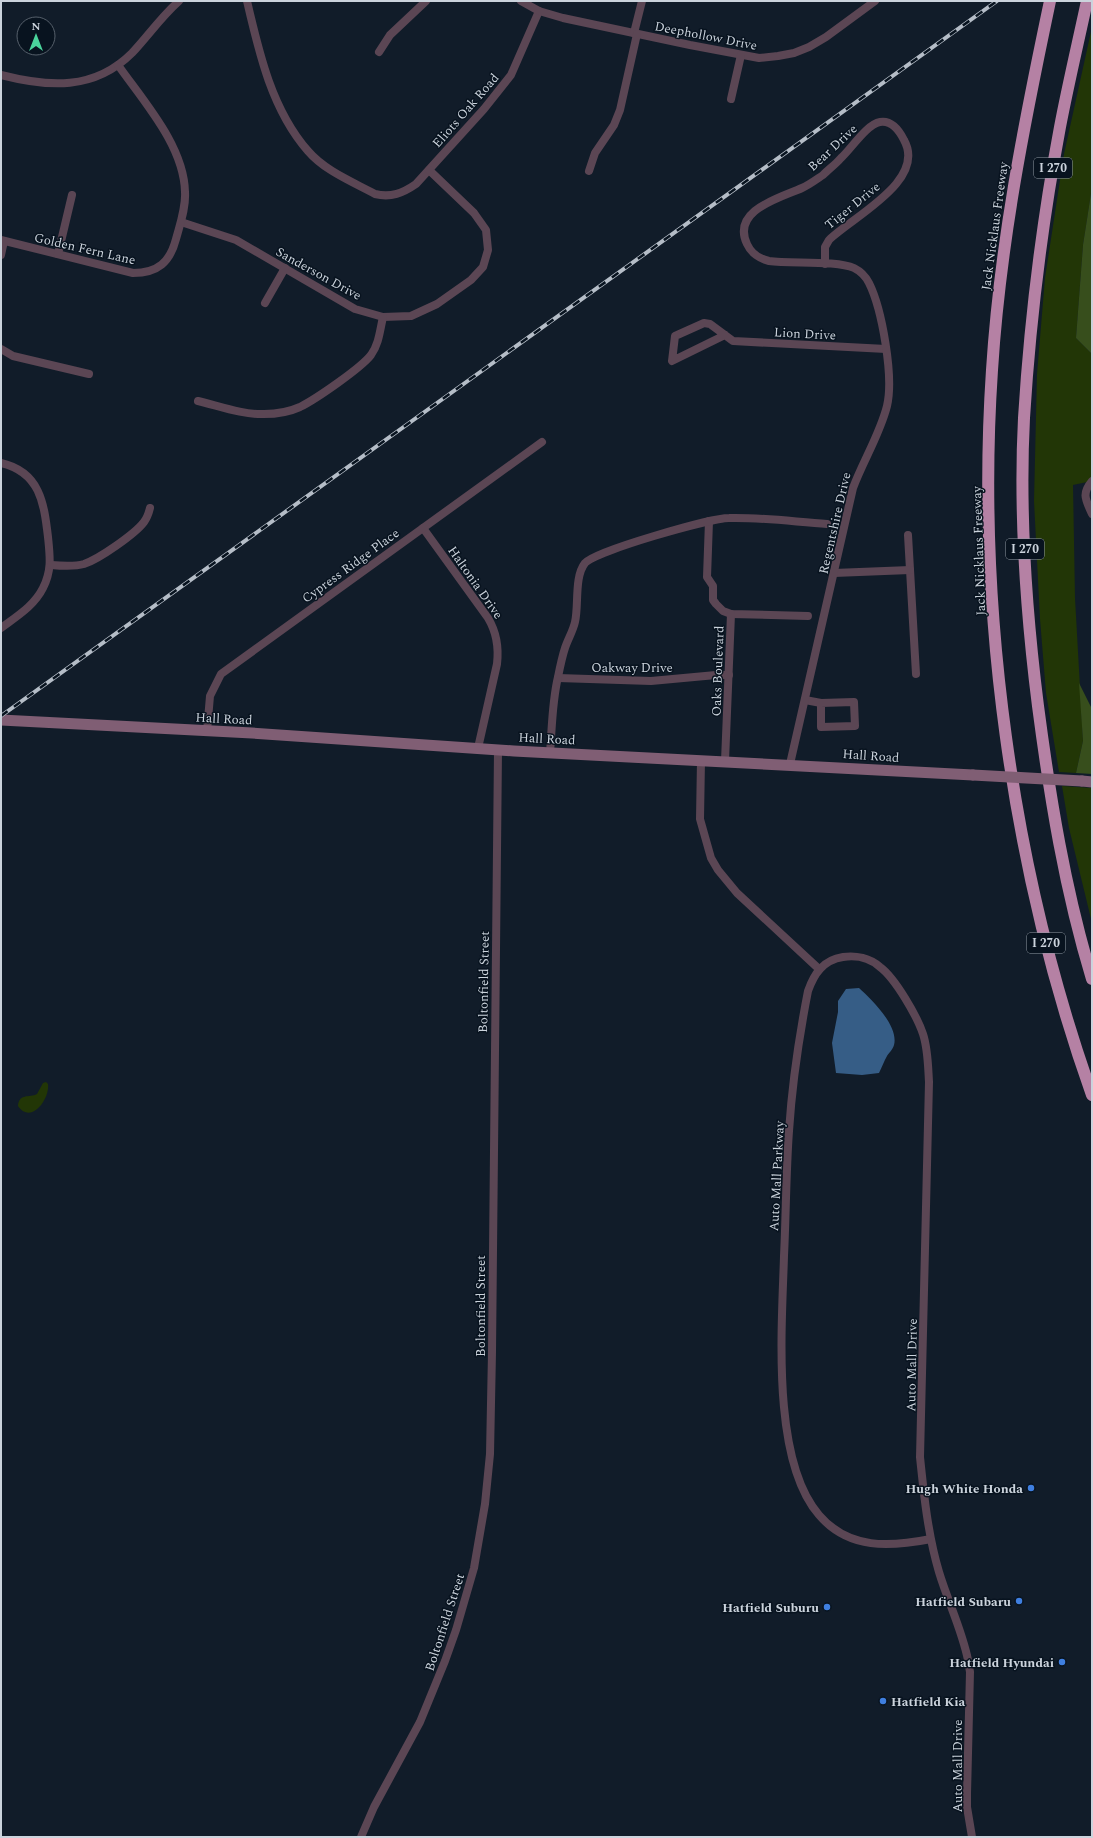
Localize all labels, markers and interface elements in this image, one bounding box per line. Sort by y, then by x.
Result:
north arrow [16,16,56,56]
street label: Deephollow Drive [653,16,759,56]
text: N [32,18,41,35]
street label: Eliots Oak Road [428,69,504,152]
street label: Bear Drive [803,119,862,176]
road number: I 270 [1034,158,1072,178]
street label: Jack Nicklaus Freeway [976,160,1014,292]
street label: Tiger Drive [821,177,885,234]
street label: Golden Fern Lane [32,228,137,270]
street label: Sanderson Drive [272,242,365,306]
street label: Lion Drive [773,322,836,346]
street label: Regentshire Drive [814,470,856,576]
street label: Jack Nicklaus Freeway [967,485,991,616]
street label: Cypress Ridge Place [298,524,404,608]
road number: I 270 [1006,539,1044,559]
street label: Haltonia Drive [443,542,508,623]
street label: Oaks Boulevard [706,625,730,717]
street label: Oakway Drive [591,658,673,678]
street label: Hall Road [195,708,253,730]
street label: Hall Road [518,728,576,750]
street label: Hall Road [842,744,900,768]
street label: Boltonfield Street [473,931,495,1033]
road number: I 270 [1027,933,1065,953]
street label: Auto Mall Parkway [764,1120,790,1232]
street label: Boltonfield Street [471,1255,491,1357]
street label: Auto Mall Drive [901,1318,923,1412]
place label: Hugh White Honda [905,1479,1023,1499]
marker: Hugh White Honda [1026,1483,1036,1493]
street label: Boltonfield Street [420,1570,470,1674]
place label: Hatfield Subaru [915,1592,1011,1612]
marker: Hatfield Subaru [1014,1596,1024,1606]
place label: Hatfield Suburu [722,1598,819,1618]
marker: Hatfield Suburu [822,1602,832,1612]
place label: Hatfield Hyundai [949,1653,1054,1673]
marker: Hatfield Hyundai [1057,1657,1067,1667]
place label: Hatfield Kia [891,1692,966,1712]
marker: Hatfield Kia [878,1696,888,1706]
street label: Auto Mall Drive [948,1719,968,1813]

